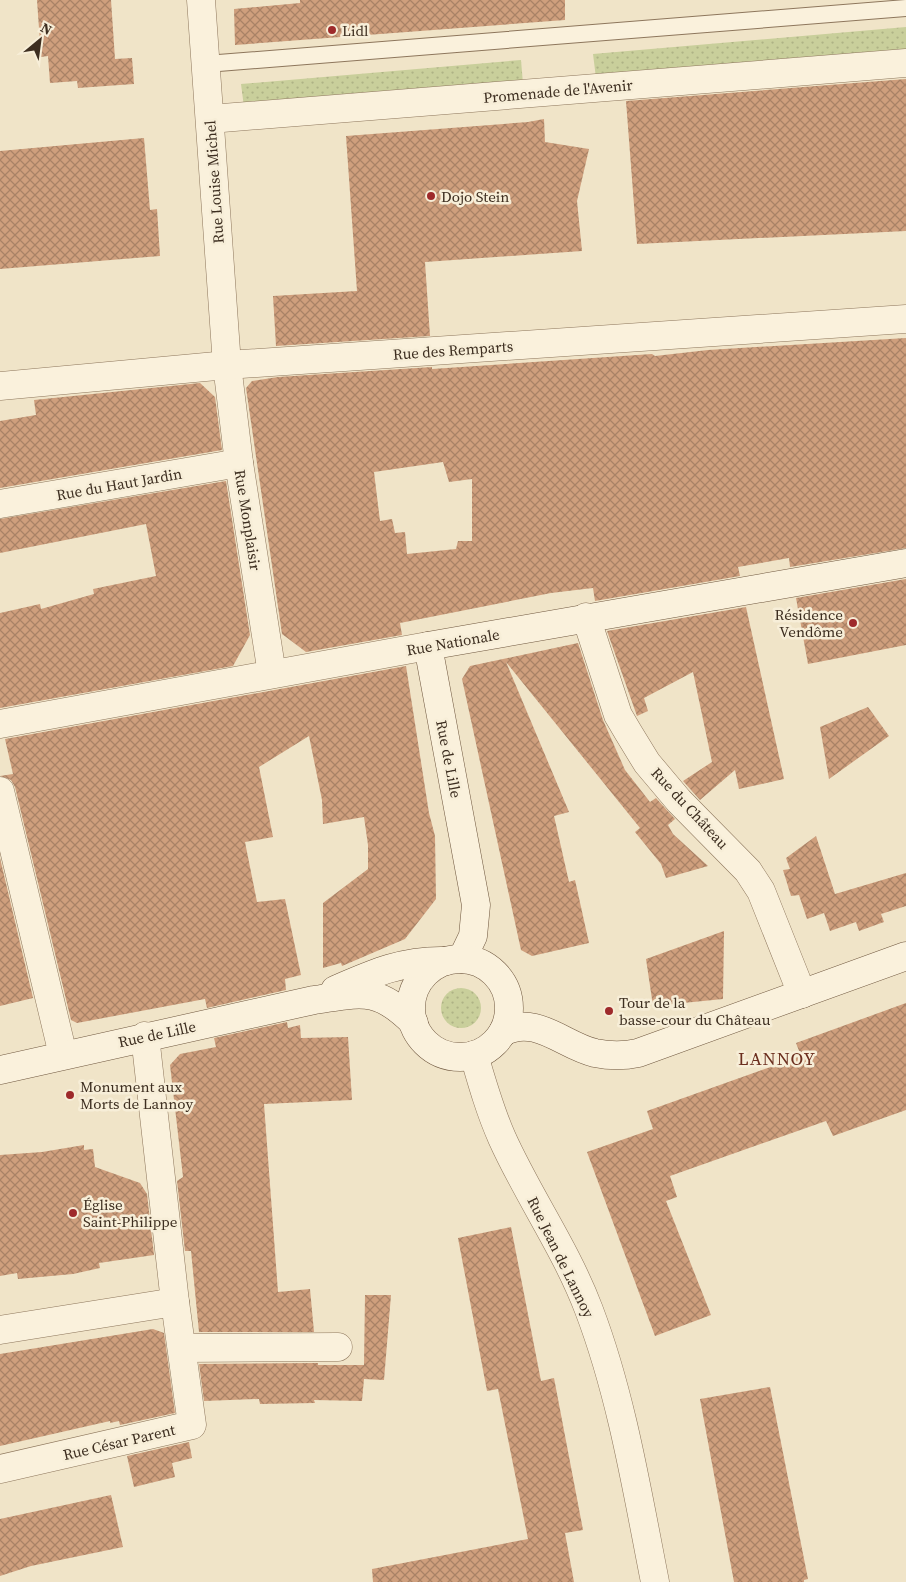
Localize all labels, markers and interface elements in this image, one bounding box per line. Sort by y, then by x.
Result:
north arrow [15,15,65,65]
text: N [37,17,56,40]
place label: Lidl [342,20,369,41]
marker: Lidl [326,24,338,36]
street label: Promenade de l'Avenir [482,74,634,108]
street label: Rue Louise Michel [199,119,229,244]
place label: Dojo Stein [441,186,509,207]
marker: Dojo Stein [425,190,437,202]
street label: Rue des Remparts [392,335,514,365]
street label: Rue du Haut Jardin [55,463,183,505]
street label: Rue Monplaisir [230,468,266,573]
place label: Résidence Vendôme [775,604,843,642]
marker: Résidence Vendôme [847,617,859,629]
street label: Rue Nationale [405,623,502,661]
street label: Rue de Lille [431,718,467,800]
street label: Rue du Château [647,763,734,854]
place label: Tour de la basse-cour du Château [619,992,771,1030]
marker: Tour de la basse-cour du Château [603,1005,615,1017]
street label: Rue de Lille [116,1015,198,1052]
district label: LANNOY [738,1046,816,1071]
place label: Monument aux Morts de Lannoy [80,1076,193,1114]
marker: Monument aux Morts de Lannoy [64,1089,76,1101]
street label: Rue Jean de Lannoy [523,1193,600,1321]
place label: Église Saint-Philippe [83,1194,178,1232]
marker: Église Saint-Philippe [67,1207,79,1219]
street label: Rue César Parent [61,1419,177,1465]

